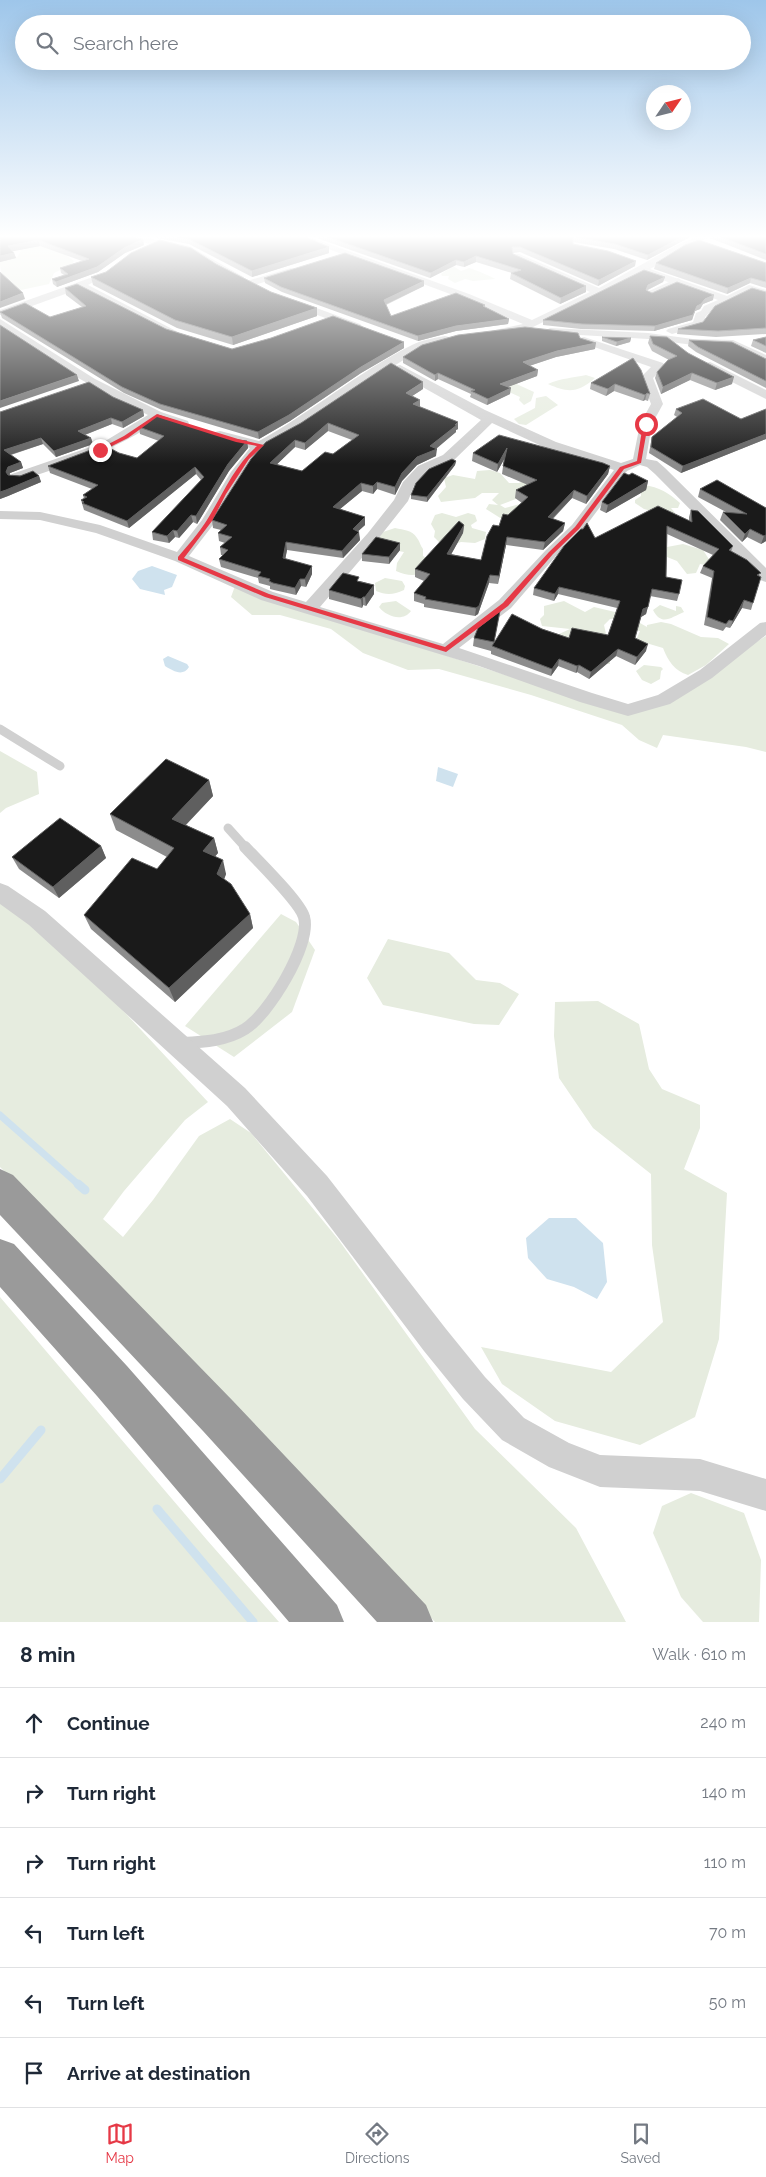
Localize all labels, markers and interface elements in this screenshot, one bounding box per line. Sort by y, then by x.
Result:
search box [15,15,751,70]
icon: search [33,29,61,57]
text: Search here [73,32,179,54]
north arrow [646,85,691,130]
route start [635,413,658,436]
route end [89,439,112,462]
text: 8 min [20,1642,75,1667]
text: Walk · 610 m [652,1645,746,1664]
icon: ahead [20,1709,48,1737]
text: Continue [67,1712,150,1734]
text: 240 m [700,1713,746,1732]
icon: right [20,1779,48,1807]
text: Turn right [67,1782,156,1804]
text: 140 m [702,1783,746,1802]
icon: right [20,1849,48,1877]
text: Turn right [67,1852,156,1874]
text: 110 m [704,1853,746,1872]
icon: left [20,1919,48,1947]
text: Turn left [67,1922,144,1944]
text: 70 m [709,1923,746,1942]
icon: left [20,1989,48,2017]
text: Turn left [67,1992,144,2014]
text: 50 m [709,1993,746,2012]
icon: arrive [20,2059,48,2087]
text: Arrive at destination [67,2062,251,2084]
tab: Map [105,2120,134,2166]
tab: Directions [345,2120,410,2166]
tab: Saved [620,2120,661,2166]

